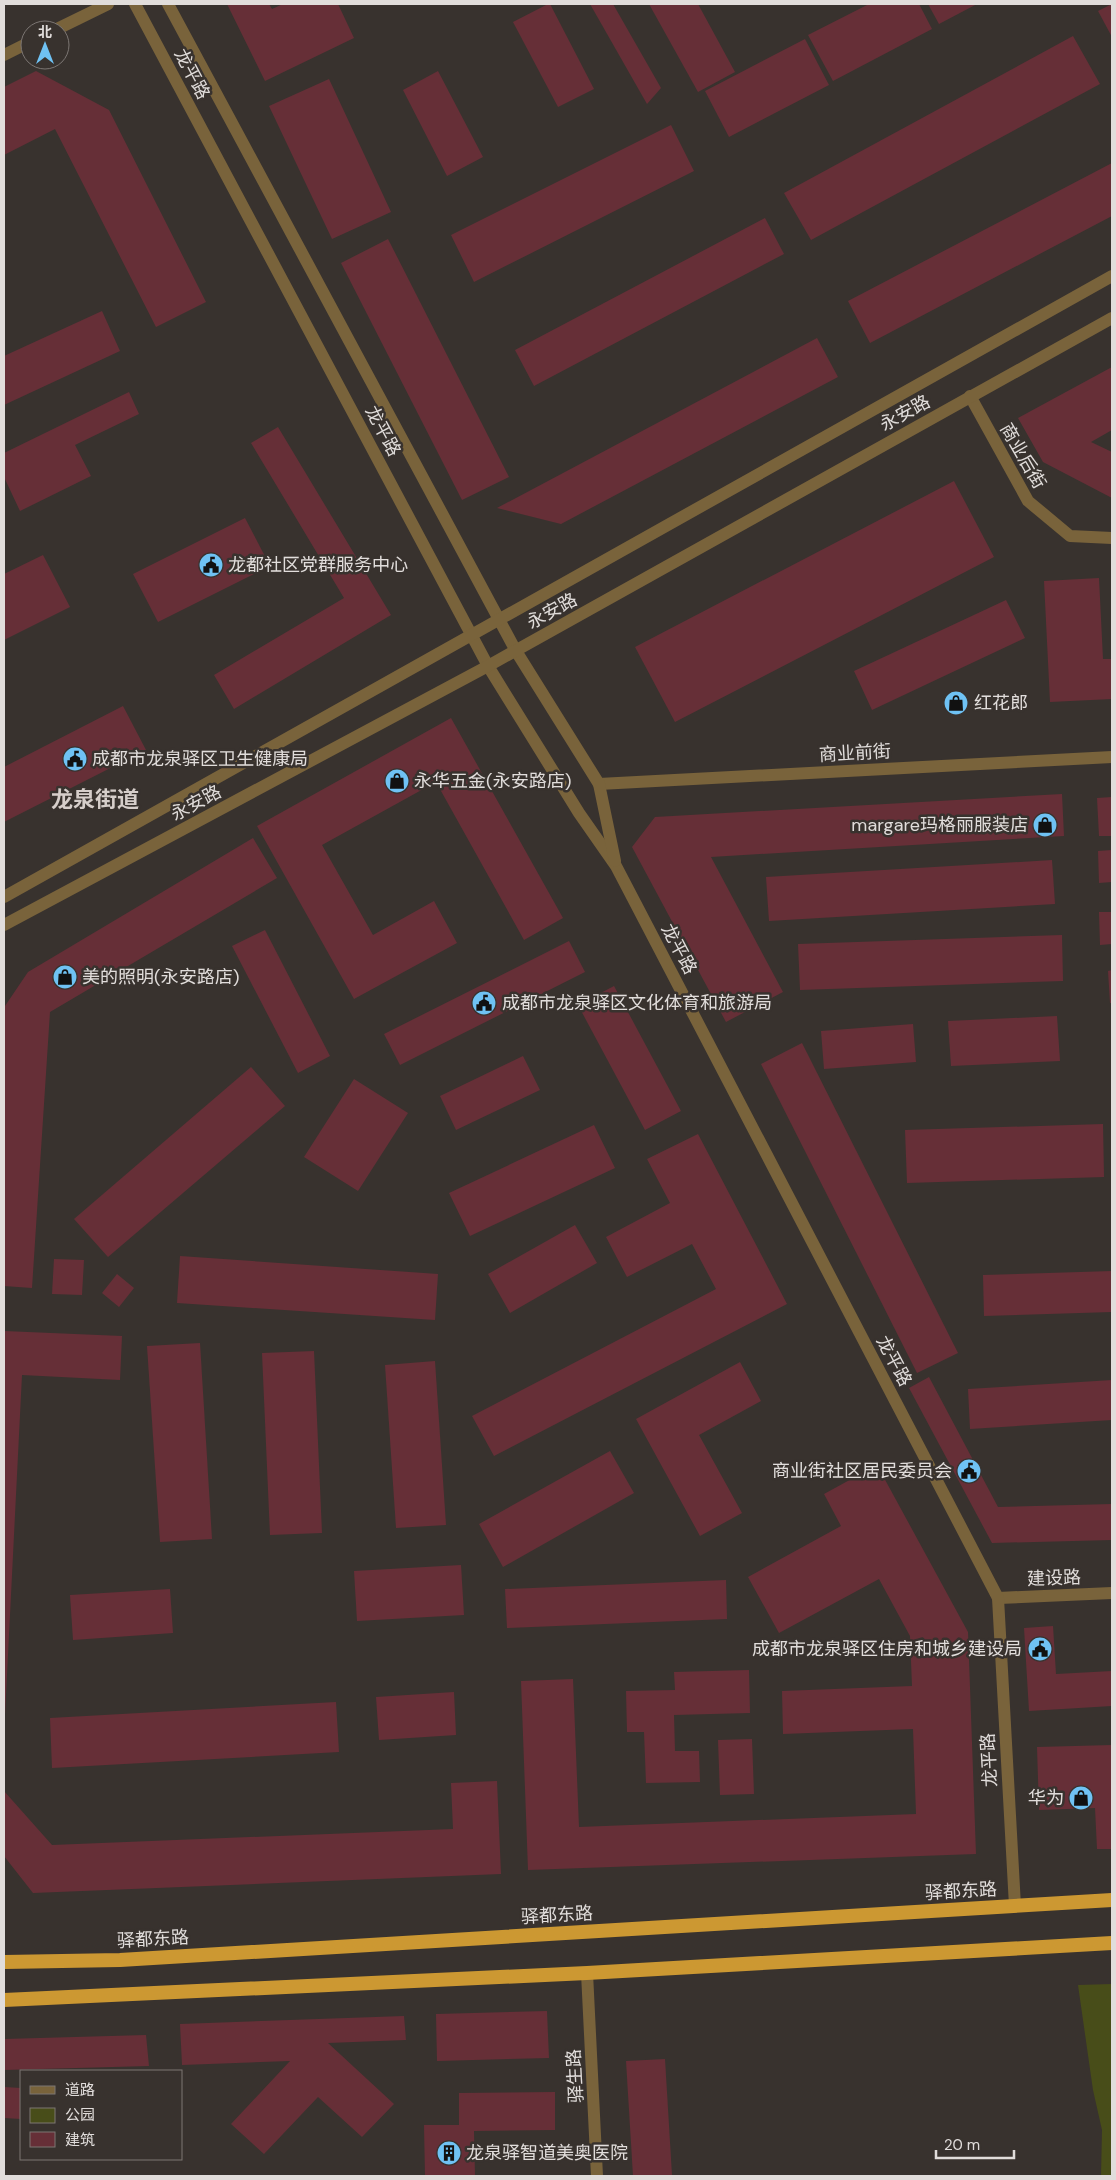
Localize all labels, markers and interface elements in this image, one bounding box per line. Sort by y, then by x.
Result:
north arrow [20,20,70,70]
text: 北 [38,23,52,41]
street label: 龙平路 [169,45,215,103]
street label: 永安路 [876,389,934,437]
street label: 龙平路 [360,402,406,460]
street label: 商业后街 [995,419,1051,493]
public building icon: 龙都社区党群服务中心 [198,552,224,578]
place label: 龙都社区党群服务中心 [228,553,408,577]
street label: 永安路 [523,587,581,635]
shop icon: 红花郎 [943,690,969,716]
place label: 红花郎 [974,691,1028,715]
street label: 商业前街 [818,739,892,767]
public building icon: 成都市龙泉驿区卫生健康局 [62,746,88,772]
place label: 成都市龙泉驿区卫生健康局 [92,747,308,771]
shop icon: 永华五金(永安路店) [384,768,410,794]
place label: 永华五金(永安路店) [414,769,571,793]
street label: 永安路 [167,780,225,826]
district label: 龙泉街道 [51,785,139,814]
shop icon: margare玛格丽服装店 [1032,812,1058,838]
place label: margare玛格丽服装店 [851,813,1028,837]
street label: 龙平路 [656,920,702,978]
shop icon: 美的照明(永安路店) [52,964,78,990]
place label: 美的照明(永安路店) [82,965,239,989]
public building icon: 成都市龙泉驿区文化体育和旅游局 [471,990,497,1016]
place label: 成都市龙泉驿区文化体育和旅游局 [502,991,772,1015]
street label: 龙平路 [871,1332,917,1390]
public building icon: 商业街社区居民委员会 [956,1458,982,1484]
place label: 商业街社区居民委员会 [772,1459,952,1483]
street label: 建设路 [1027,1565,1081,1591]
public building icon: 成都市龙泉驿区住房和城乡建设局 [1027,1636,1053,1662]
place label: 成都市龙泉驿区住房和城乡建设局 [752,1637,1022,1661]
street label: 龙平路 [976,1732,1002,1788]
shop icon: 华为 [1068,1785,1094,1811]
place label: 华为 [1028,1786,1064,1810]
street label: 驿都东路 [924,1877,998,1905]
street label: 驿都东路 [520,1901,594,1929]
street label: 驿都东路 [116,1925,190,1953]
street label: 驿生路 [562,2048,588,2104]
legend [20,2070,182,2160]
text: 道路 [65,2080,95,2100]
text: 公园 [65,2105,95,2125]
scale bar [936,2128,1014,2160]
text: 建筑 [65,2130,95,2150]
text: 20 m [944,2135,980,2155]
building icon: 龙泉驿智道美奥医院 [436,2140,462,2166]
place label: 龙泉驿智道美奥医院 [466,2141,628,2165]

